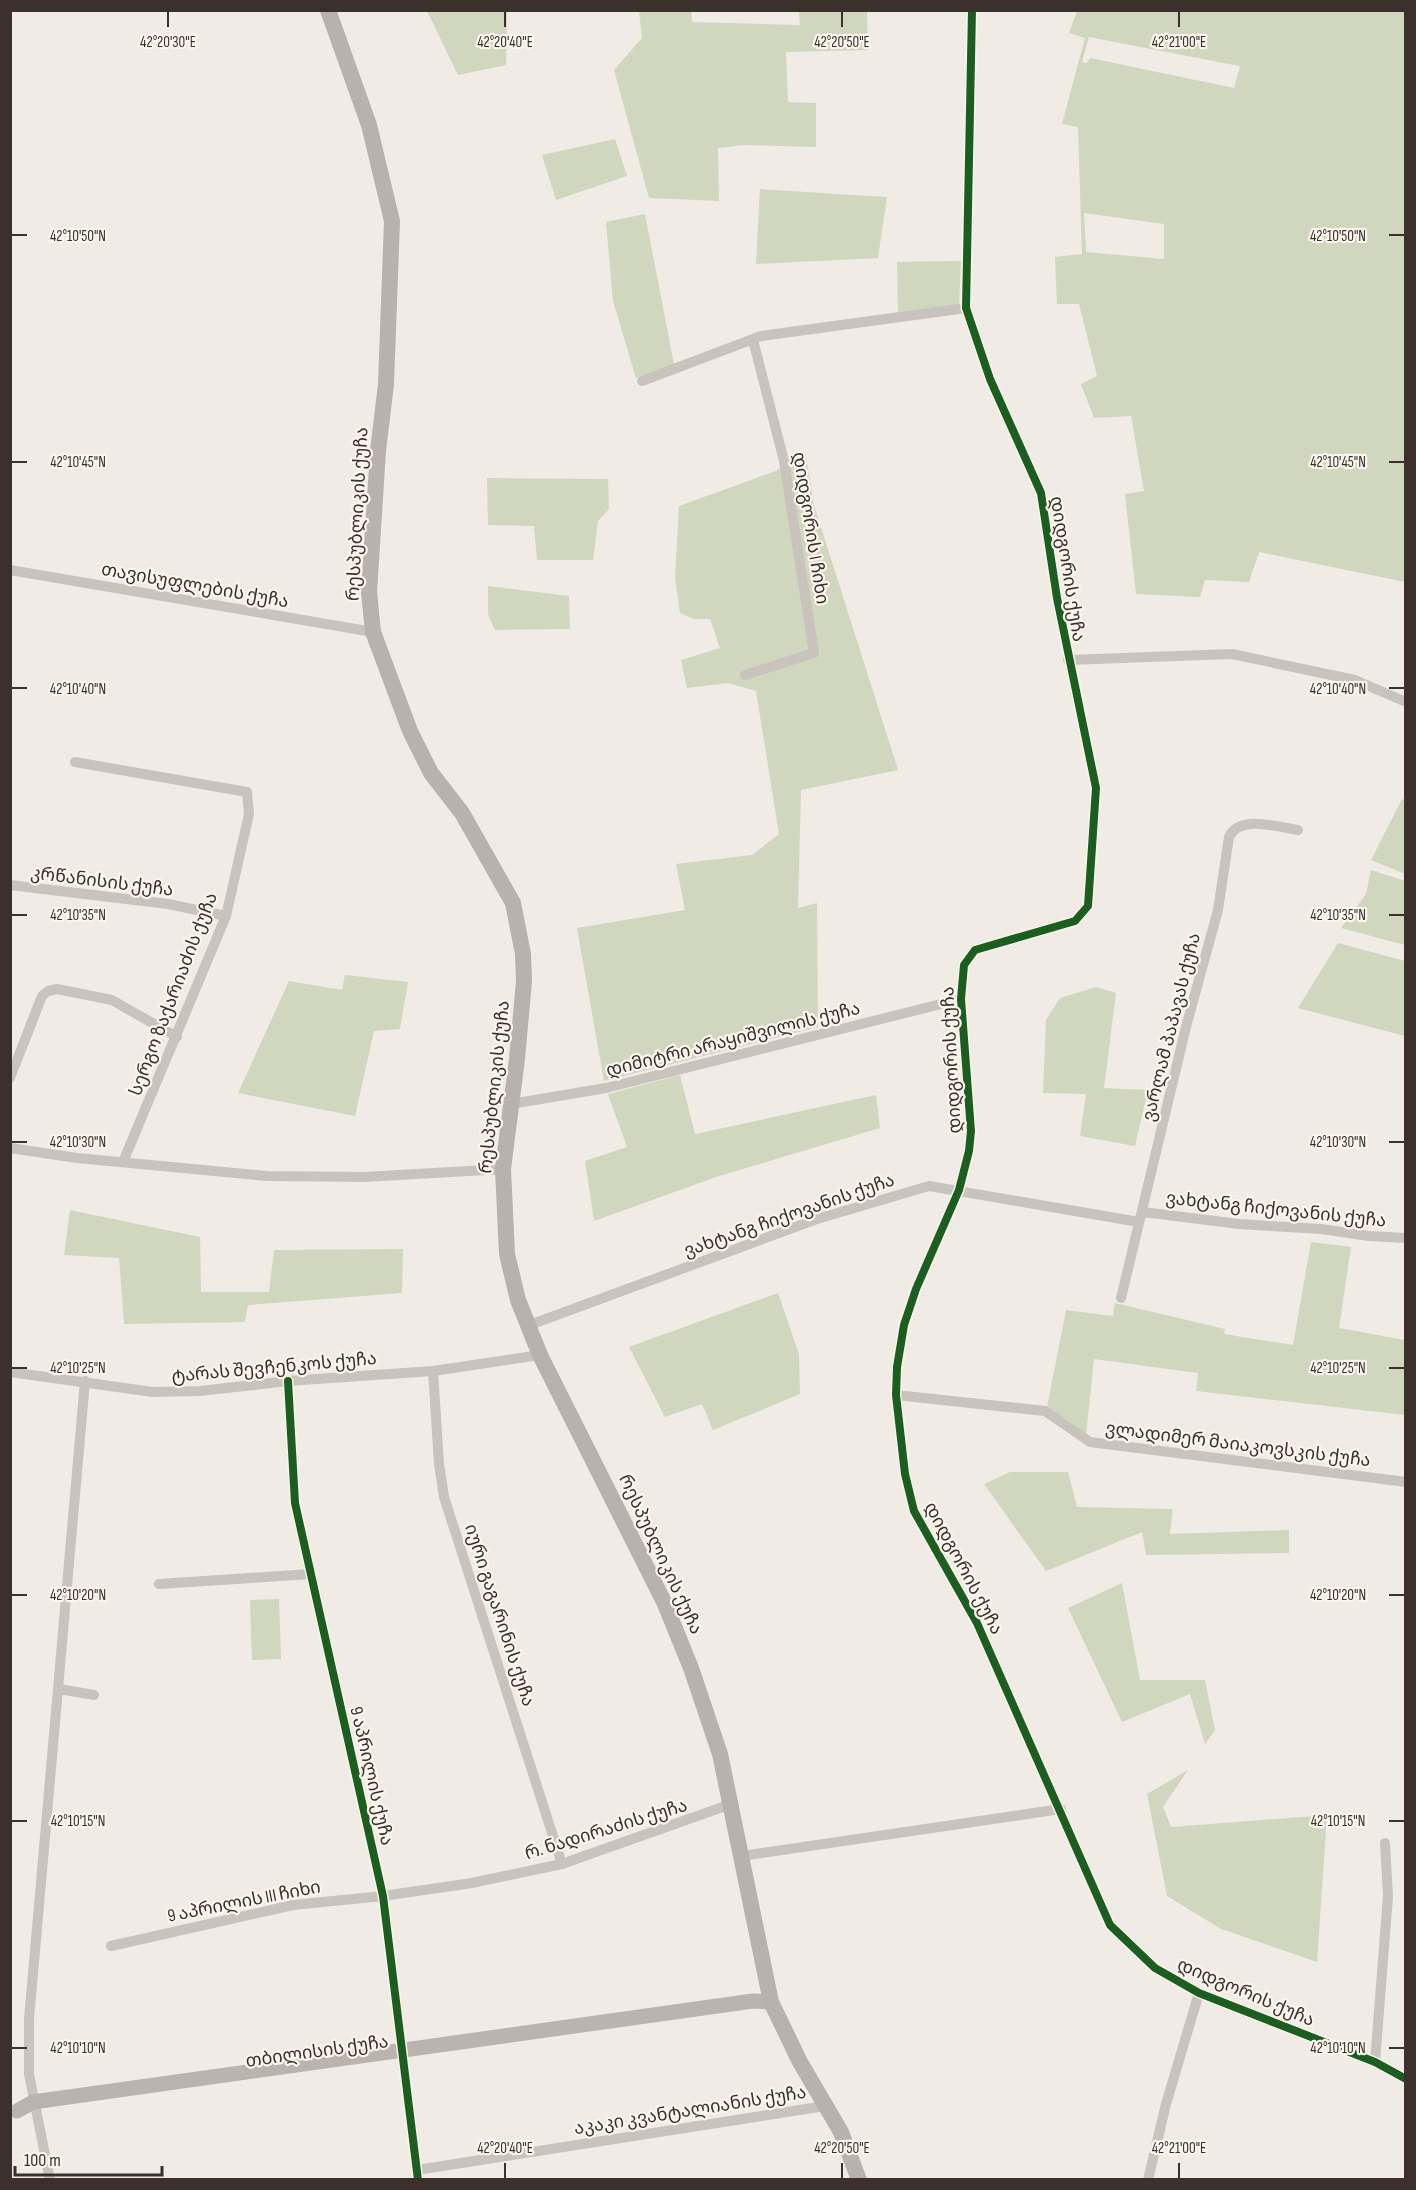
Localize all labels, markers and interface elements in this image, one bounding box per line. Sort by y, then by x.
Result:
text: 42°20'30"E [140,33,196,52]
text: 42°20'40"E [477,33,533,52]
text: 42°20'50"E [814,33,870,52]
text: 42°21'00"E [1152,33,1206,52]
text: 42°10'50"N [50,227,106,246]
text: 42°10'50"N [1310,227,1366,246]
street label: რესპუბლიკის ქუჩა [342,427,373,601]
street label: დიდგორის I ჩიხი [788,450,833,606]
text: 42°10'45"N [50,453,106,472]
text: 42°10'45"N [1310,453,1366,472]
street label: დიდგორის ქუჩა [1046,495,1089,643]
street label: თავისუფლების ქუჩა [100,559,290,612]
text: 42°10'40"N [50,680,106,699]
text: 42°10'40"N [1310,680,1366,699]
street label: კრწანისის ქუჩა [29,862,175,901]
street label: სერგო ზაქარიაძის ქუჩა [125,890,222,1099]
text: 42°10'35"N [50,906,106,925]
text: 42°10'35"N [1310,906,1366,925]
street label: ვარლამ პაპავას ქუჩა [1138,931,1205,1124]
street label: დიდგორის ქუჩა [937,986,966,1134]
street label: დიმიტრი არაყიშვილის ქუჩა [604,998,862,1081]
street label: რესპუბლიკის ქუჩა [475,999,514,1175]
text: 42°10'30"N [50,1133,106,1152]
text: 42°10'30"N [1310,1133,1366,1152]
street label: ვახტანგ ჩიქოვანის ქუჩა [681,1169,897,1261]
street label: ვახტანგ ჩიქოვანის ქუჩა [1165,1187,1387,1232]
street label: ტარას შევჩენკოს ქუჩა [171,1348,377,1387]
text: 42°10'25"N [50,1359,106,1378]
text: 42°10'25"N [1310,1359,1366,1378]
street label: ვლადიმერ მაიაკოვსკის ქუჩა [1104,1418,1372,1471]
street label: რესპუბლიკის ქუჩა [614,1471,707,1637]
street label: დიდგორის ქუჩა [920,1498,1007,1638]
street label: იური გაგარინის ქუჩა [460,1521,539,1709]
text: 42°10'20"N [50,1586,106,1605]
text: 42°10'20"N [1310,1586,1366,1605]
street label: 9 აპრილის ქუჩა [345,1705,398,1847]
street label: რ. ნადირაძის ქუჩა [522,1795,690,1864]
text: 42°10'15"N [51,1812,105,1831]
text: 42°10'15"N [1311,1812,1365,1831]
street label: 9 აპრილის III ჩიხი [166,1876,322,1927]
street label: დიდგორის ქუჩა [1174,1954,1318,2031]
street label: თბილისის ქუჩა [244,2031,390,2072]
text: 42°10'10"N [50,2039,106,2058]
text: 42°10'10"N [1310,2039,1366,2058]
street label: აკაკი კვანტალიანის ქუჩა [572,2082,808,2139]
scale bar [15,2139,162,2177]
text: 42°20'40"E [477,2139,533,2158]
text: 42°20'50"E [814,2139,870,2158]
text: 42°21'00"E [1152,2139,1206,2158]
text: 100 m [24,2150,61,2171]

